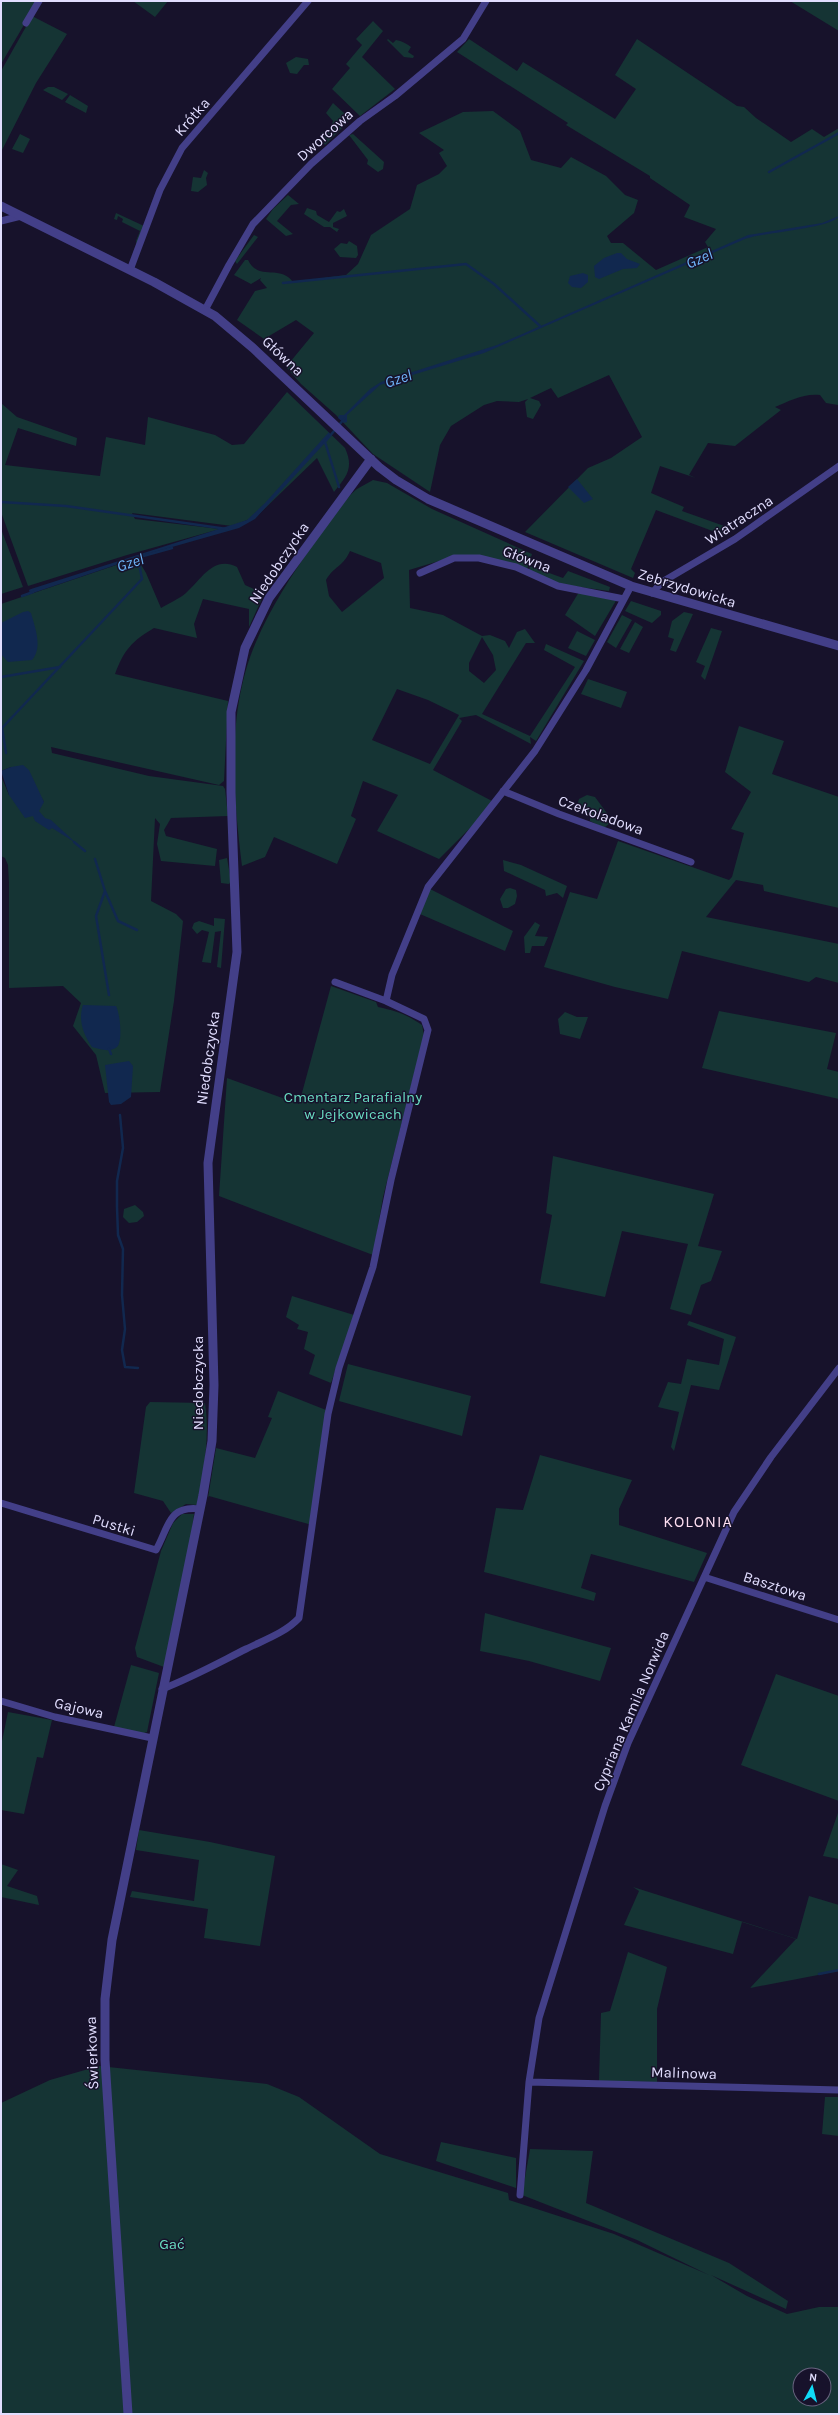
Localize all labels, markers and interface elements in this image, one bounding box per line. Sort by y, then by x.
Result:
street label: Krótka [170,94,214,140]
street label: Dworcowa [293,105,357,165]
water label: Gzel [683,244,716,273]
street label: Główna [258,332,308,380]
water label: Gzel [382,365,414,392]
street label: Wiatraczna [702,491,776,549]
street label: Niedobczycka [245,519,313,607]
street label: Główna [500,542,554,576]
water label: Gzel [114,549,146,576]
street label: Zebrzydowicka [636,565,738,611]
street label: Czekoladowa [556,791,646,839]
street label: Niedobczycka [192,1010,224,1106]
park label: Cmentarz Parafialny w Jejkowicach [284,1088,422,1123]
street label: Niedobczycka [189,1336,207,1430]
street label: Pustki [90,1510,138,1540]
district label: KOLONIA [663,1512,733,1531]
street label: Basztowa [741,1567,809,1605]
street label: Cypriana Kamila Norwida [589,1628,673,1794]
street label: Gajowa [53,1694,105,1722]
street label: Świerkowa [82,2016,102,2090]
street label: Malinowa [651,2063,717,2083]
park label: Gać [159,2235,185,2253]
north arrow [792,2367,832,2407]
text: N [808,2371,818,2385]

